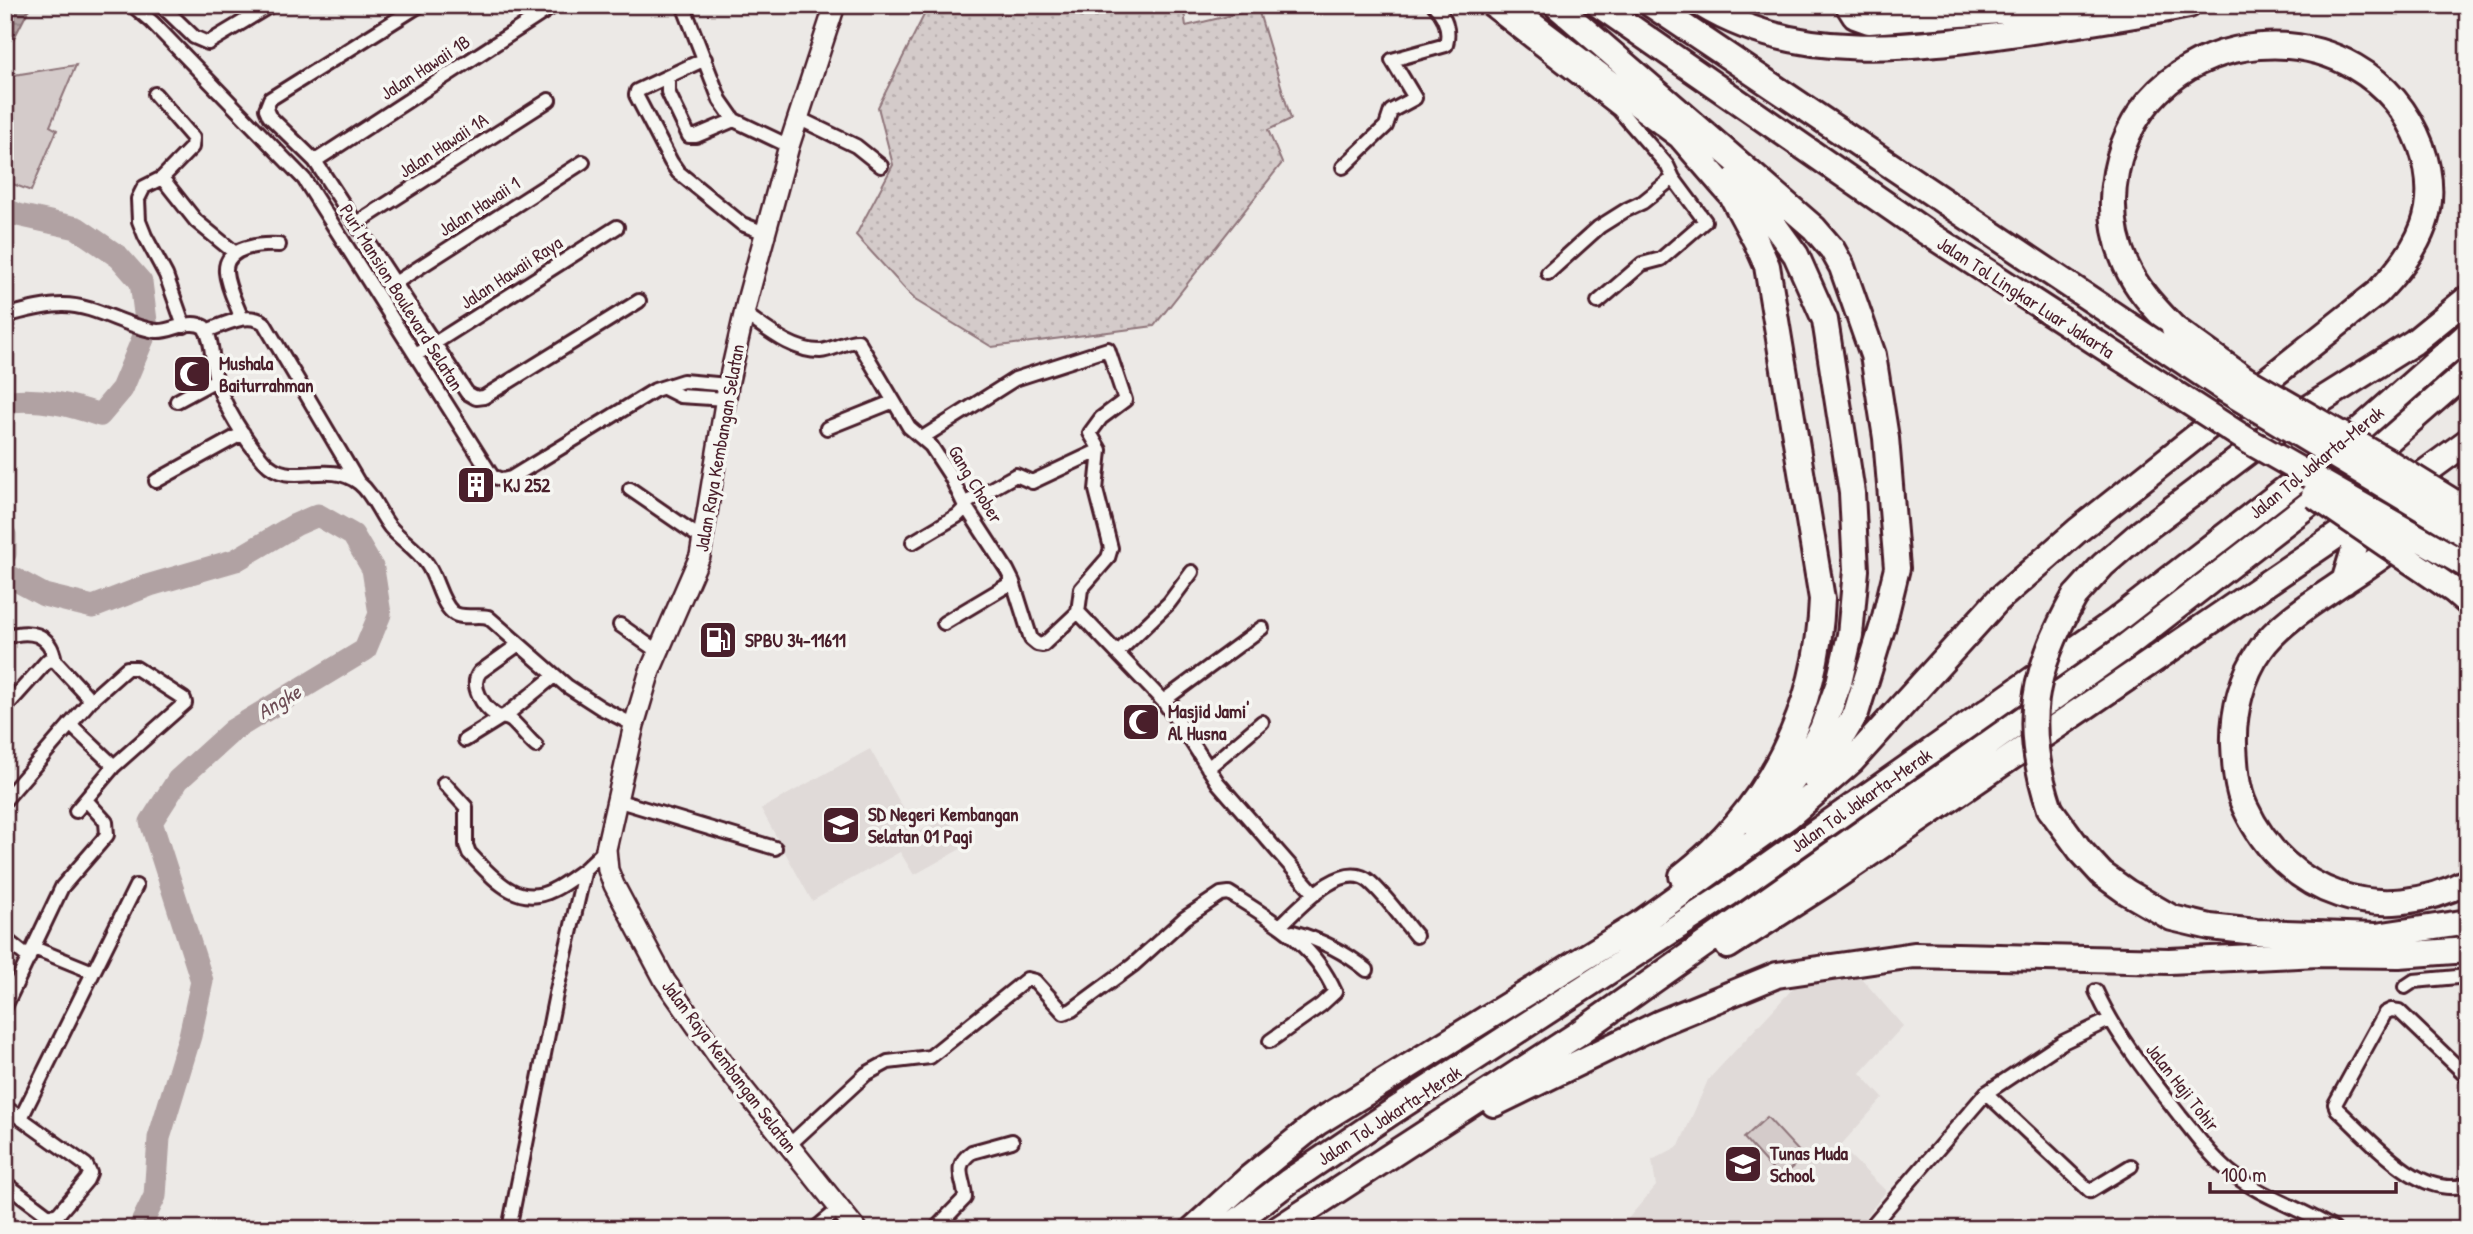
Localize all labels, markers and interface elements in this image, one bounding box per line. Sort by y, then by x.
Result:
street label: Jalan Hawaii 1B [375,28,475,106]
street label: Jalan Hawaii 1A [393,106,493,184]
street label: Jalan Hawaii 1 [433,170,525,242]
street label: Puri Mansion Boulevard Selatan [334,199,470,395]
street label: Jalan Hawaii Raya [455,229,568,315]
street label: Jalan Tol Lingkar Luar Jakarta [1932,230,2120,364]
street label: Jalan Raya Kembangan Selatan [688,342,750,554]
place label: Mushala Baiturrahman [219,350,314,398]
mosque icon: Mushala Baiturrahman [171,353,213,395]
street label: Jalan Tol Jakarta–Merak [2243,399,2389,525]
street label: Gang Chober [943,440,1010,528]
building icon: KJ 252 [455,464,497,506]
place label: KJ 252 [503,472,550,498]
fuel station icon: SPBU 34-11611 [697,619,739,661]
place label: SPBU 34-11611 [745,627,846,653]
water label: Angke [251,676,307,726]
place label: Masjid Jami' Al Husna [1168,698,1249,746]
mosque icon: Masjid Jami' Al Husna [1120,701,1162,743]
street label: Jalan Tol Jakarta–Merak [1785,742,1937,858]
place label: SD Negeri Kembangan Selatan 01 Pagi [868,801,1019,850]
school or university icon: SD Negeri Kembangan Selatan 01 Pagi [820,804,862,846]
street label: Jalan Raya Kembangan Selatan [656,974,804,1158]
street label: Jalan Haji Tohir [2140,1037,2226,1137]
street label: Jalan Tol Jakarta–Merak [1312,1059,1466,1171]
place label: Tunas Muda School [1769,1140,1849,1188]
school or university icon: Tunas Muda School [1722,1143,1764,1185]
scale bar [2210,1150,2396,1194]
text: 100 m [2221,1160,2267,1189]

